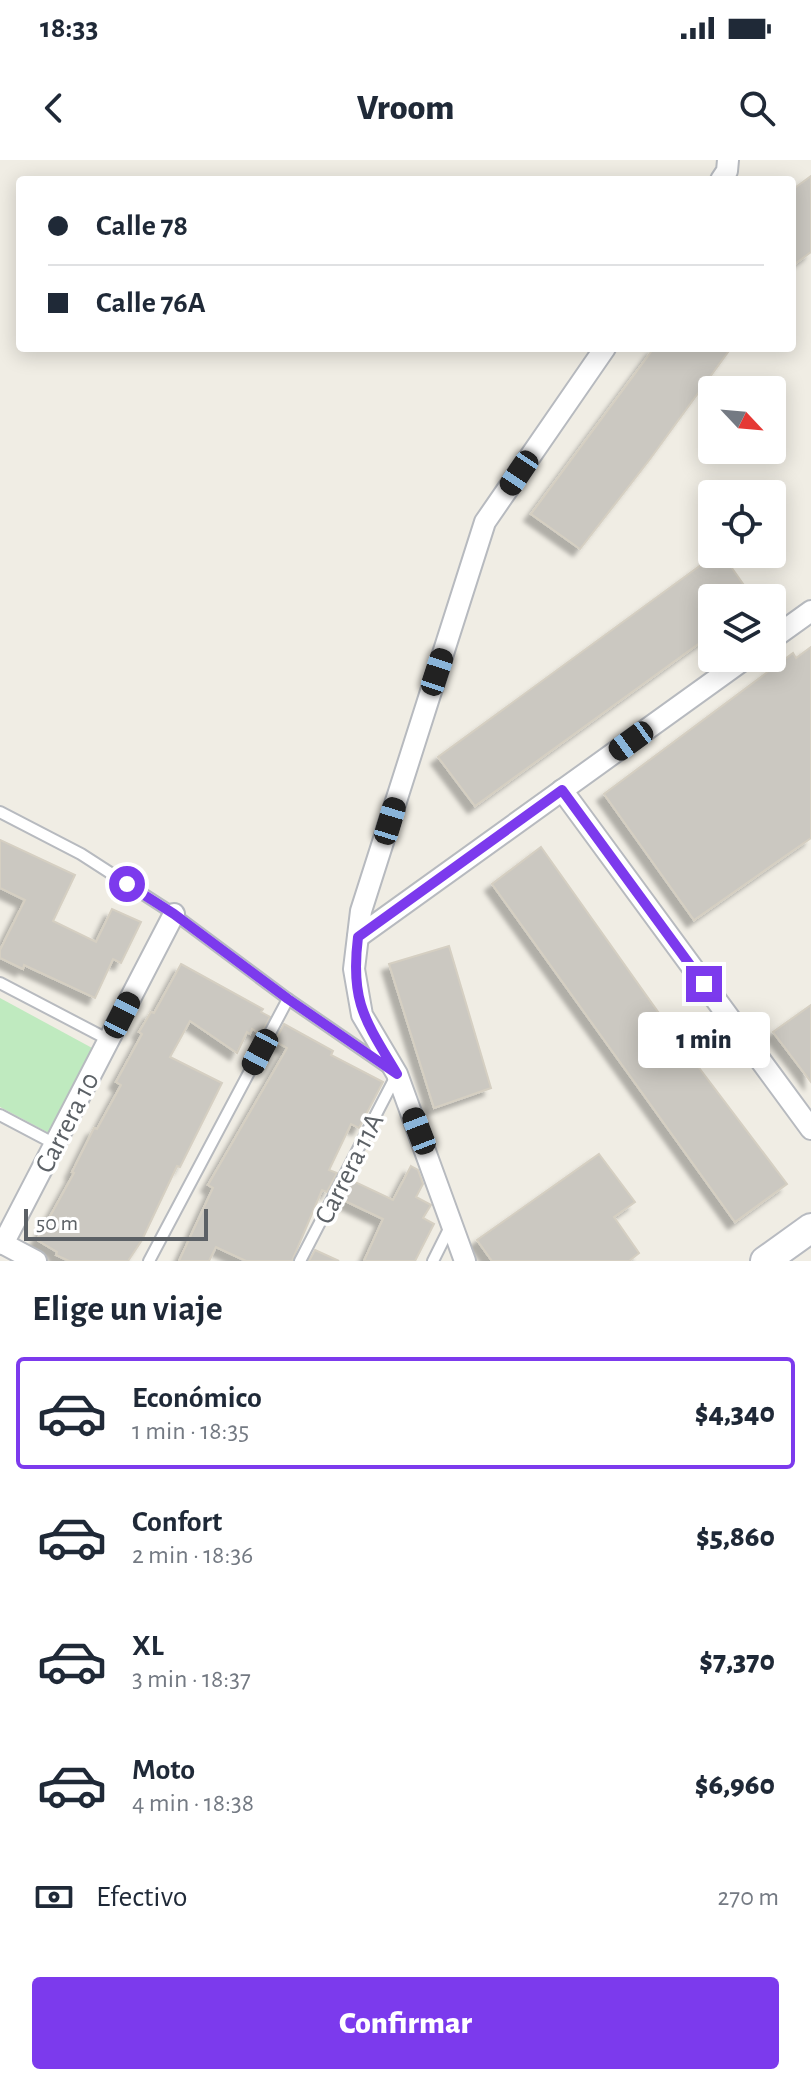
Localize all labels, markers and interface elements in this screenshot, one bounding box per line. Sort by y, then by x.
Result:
text: 18:33 [40,13,98,43]
icon: back [32,86,76,130]
icon: search [735,86,779,130]
text: Vroom [357,90,454,126]
text: Calle 78 [96,211,188,241]
text: Calle 76A [96,288,206,318]
north arrow [698,376,786,464]
map controls [698,376,786,672]
car [496,446,542,500]
button: locate [698,480,786,568]
button: layers [698,584,786,672]
car [418,645,456,699]
car [605,717,657,765]
car [372,795,408,847]
route start [109,866,145,902]
route end [686,966,722,1002]
car [100,988,144,1042]
callout: 1 min [638,1012,770,1068]
car [238,1025,282,1079]
text: 1 min [676,1027,732,1053]
street label: Carrera 10 [31,1068,105,1178]
car [399,1104,439,1158]
street label: Carrera 11A [310,1109,389,1229]
scale bar [24,1205,208,1241]
text: 50 m [36,1212,78,1234]
text: Elige un viaje [32,1291,223,1327]
icon: car [36,1377,108,1449]
text: Económico [132,1383,262,1413]
text: $4,340 [695,1398,775,1428]
text: 1 min · 18:35 [132,1418,249,1444]
icon: car [36,1501,108,1573]
text: Confort [132,1507,222,1537]
text: $5,860 [696,1522,775,1552]
text: 2 min · 18:36 [132,1542,253,1568]
icon: car [36,1625,108,1697]
text: XL [132,1631,164,1661]
text: $7,370 [699,1646,775,1676]
text: 3 min · 18:37 [132,1666,251,1692]
icon: car [36,1749,108,1821]
text: Moto [132,1755,195,1785]
text: $6,960 [695,1770,775,1800]
text: 4 min · 18:38 [132,1790,254,1816]
icon: cash [32,1875,76,1919]
text: Efectivo [96,1882,188,1912]
text: 270 m [718,1884,779,1910]
button: Confirmar [32,1977,779,2069]

